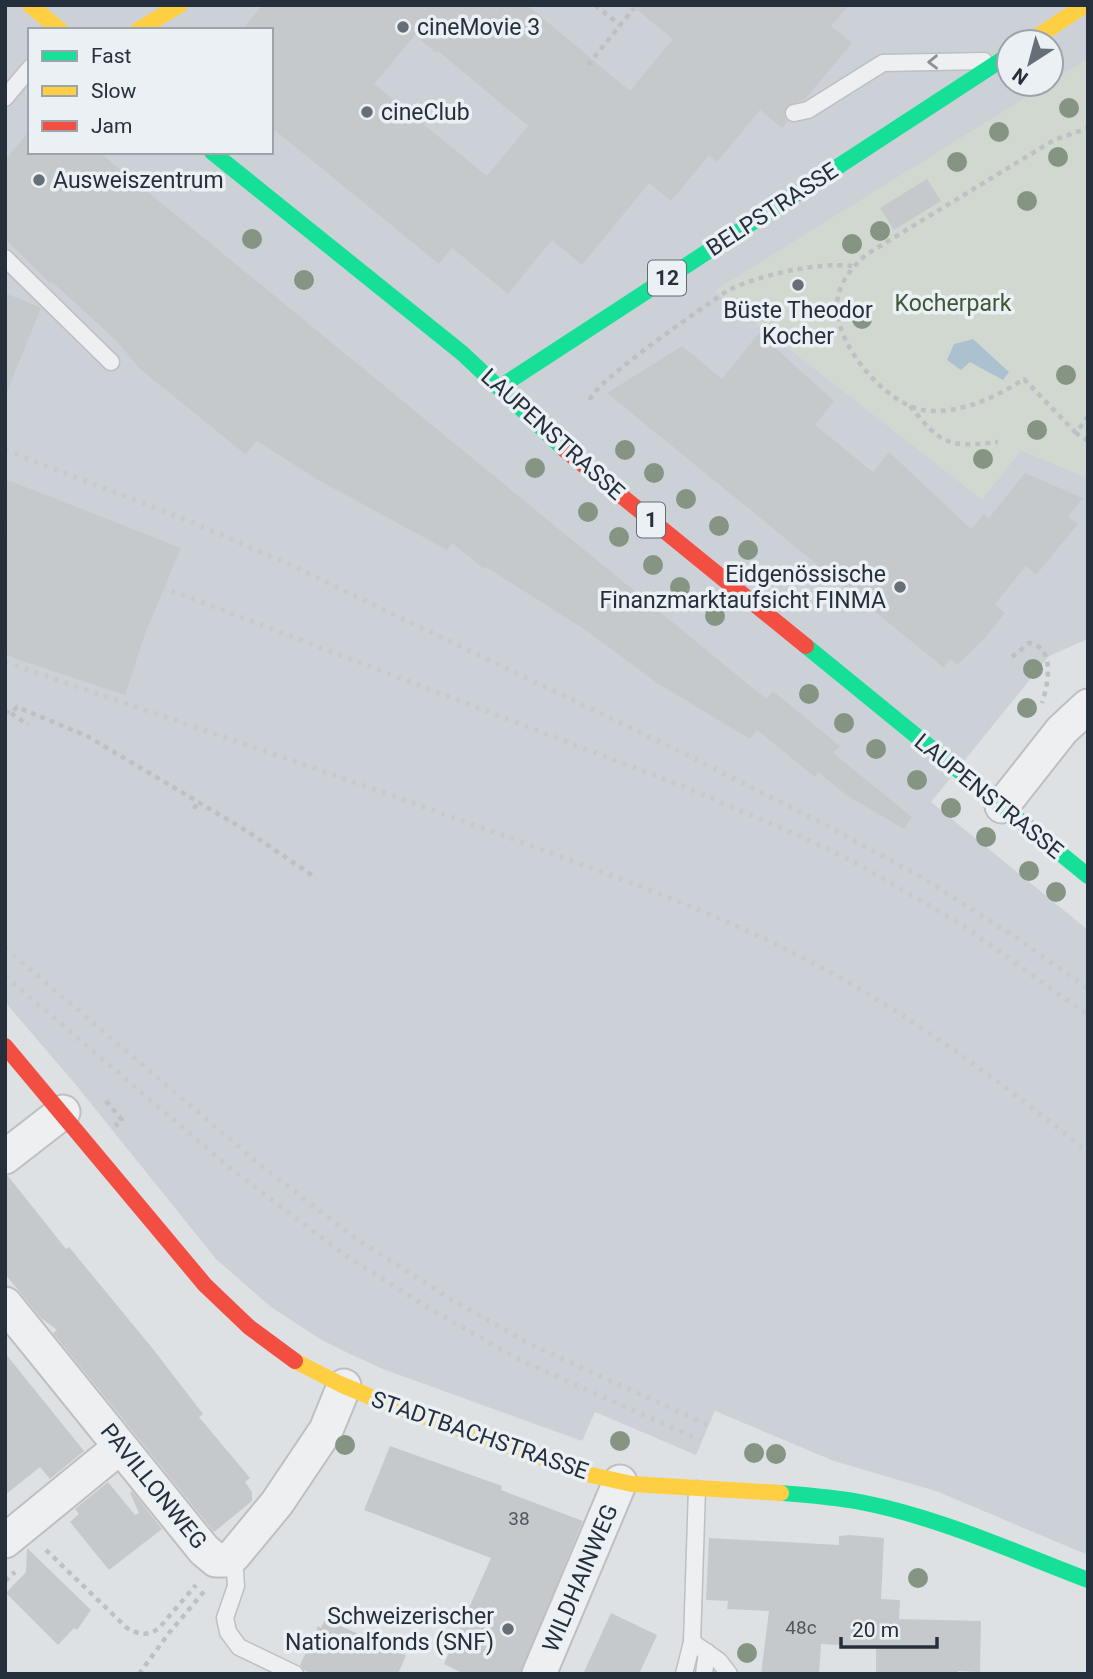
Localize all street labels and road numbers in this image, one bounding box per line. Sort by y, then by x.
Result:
street label: BELPSTRASSE [701,157,843,262]
road number: 12 [648,260,686,296]
street label: LAUPENSTRASSE [476,363,630,506]
road number: 1 [637,503,665,538]
street label: LAUPENSTRASSE [909,728,1068,865]
street label: STADTBACHSTRASSE [368,1386,592,1485]
street label: PAVILLONWEG [95,1418,212,1554]
street label: WILDHAINWEG [537,1500,624,1656]

